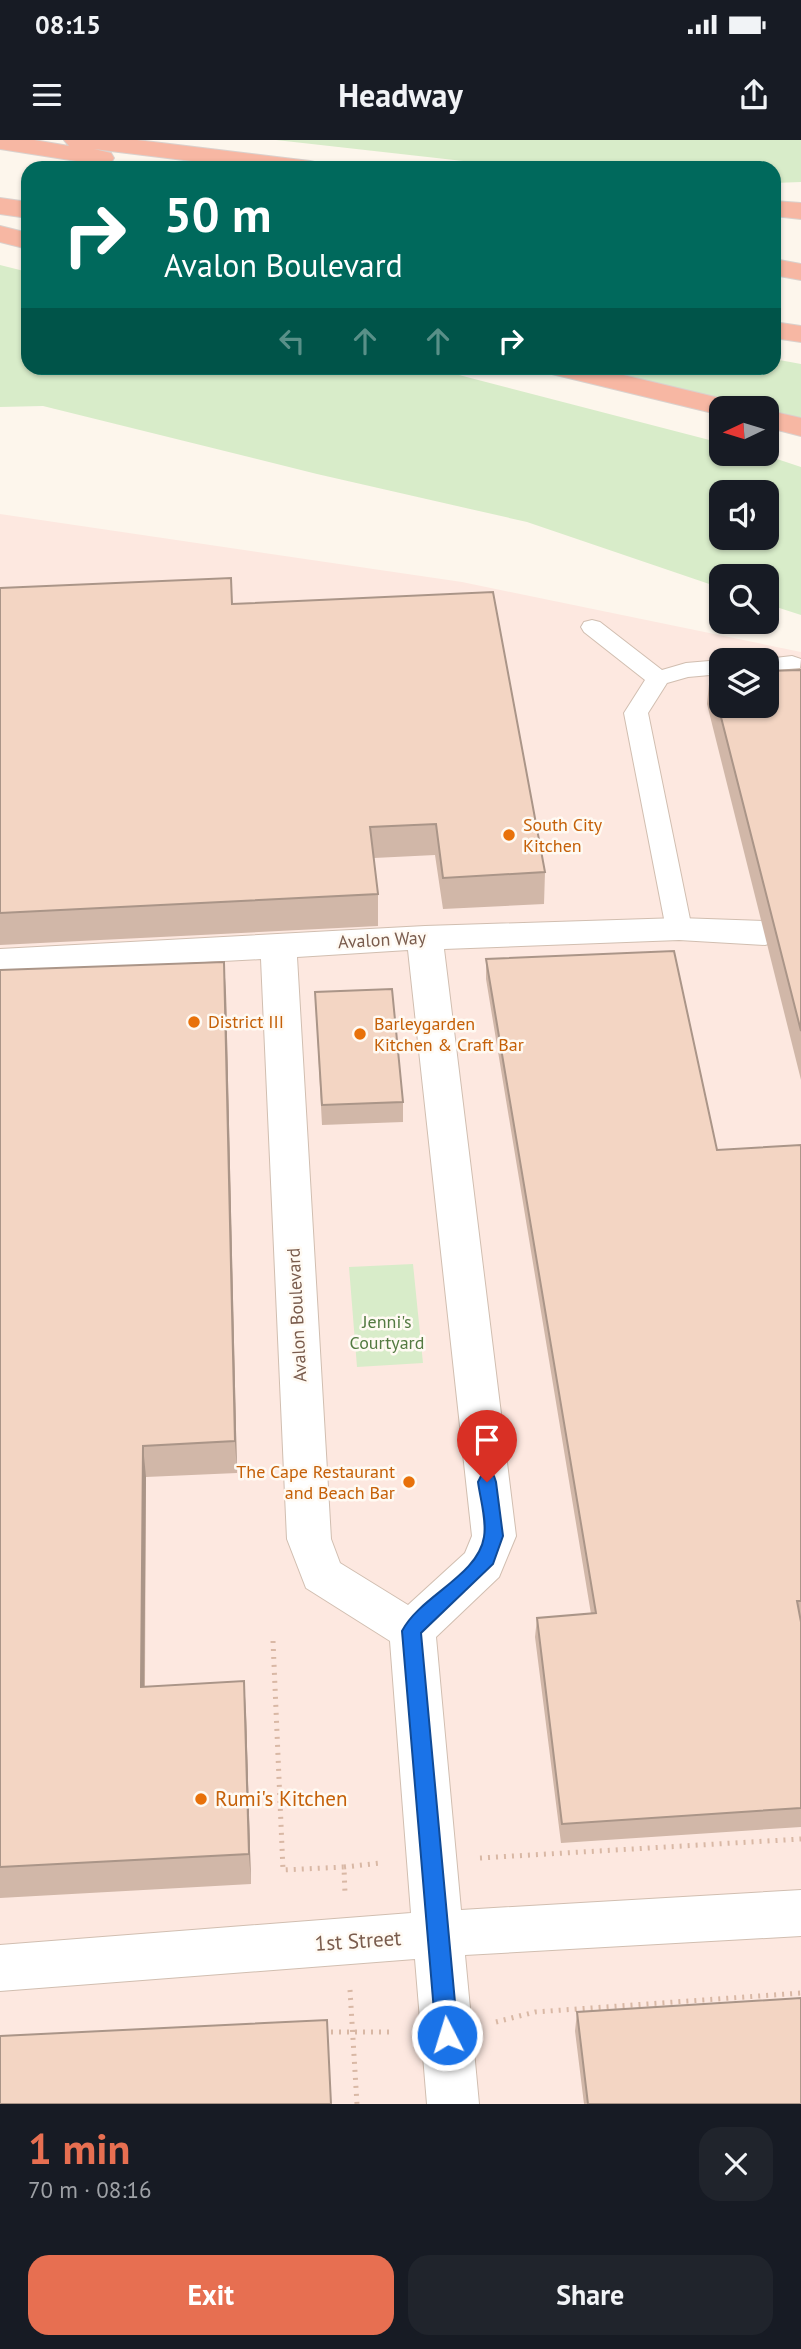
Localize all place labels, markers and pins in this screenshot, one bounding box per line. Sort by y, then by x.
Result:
place label: South City Kitchen [523,813,603,857]
marker: South City Kitchen [501,827,517,843]
place label: District III [208,1010,284,1033]
place label: Barleygarden Kitchen & Craft Bar [374,1012,524,1056]
marker: District III [186,1014,202,1030]
marker: Barleygarden Kitchen & Craft Bar [352,1026,368,1042]
pin [457,1410,517,1482]
place label: The Cape Restaurant and Beach Bar [236,1460,395,1504]
marker: The Cape Restaurant and Beach Bar [401,1474,417,1490]
place label: Rumi's Kitchen [215,1785,347,1812]
marker: Rumi's Kitchen [193,1791,209,1807]

